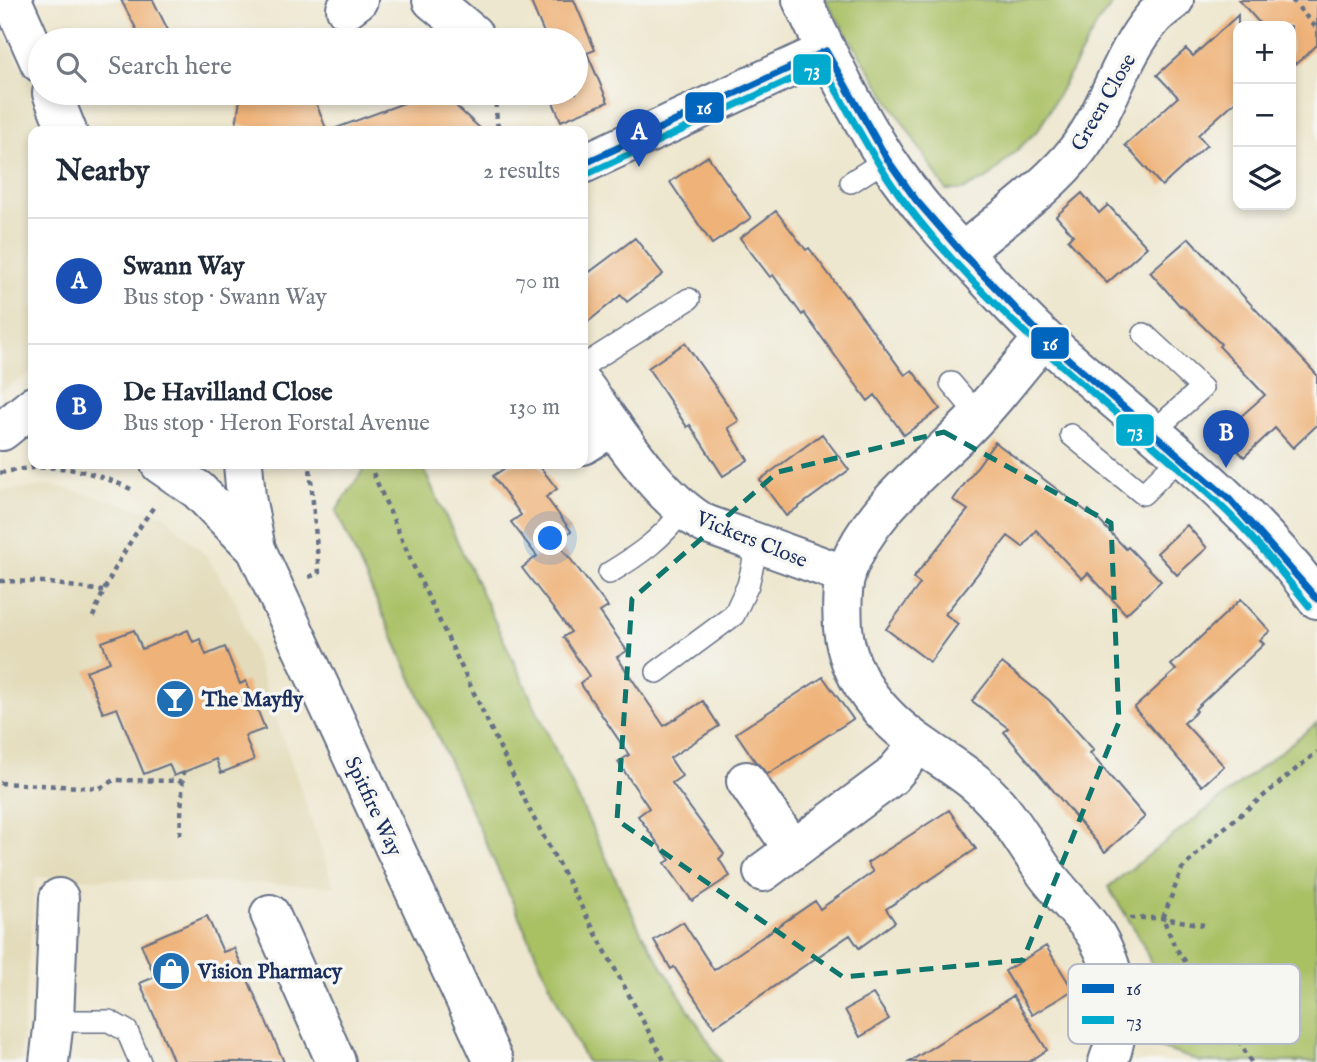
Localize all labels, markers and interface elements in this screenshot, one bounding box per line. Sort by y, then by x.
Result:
map controls [1233,21,1296,210]
button: + [1233,21,1296,84]
search box [28,28,588,105]
icon: search [52,48,90,86]
street label: Green Close [1065,49,1143,156]
text: Search here [108,50,232,83]
line badge: 73 [792,53,832,86]
text: 73 [804,59,820,83]
button: − [1233,84,1296,147]
line badge: 16 [684,91,725,124]
text: 16 [696,97,713,121]
pin: A [616,109,662,167]
button: layers [1233,147,1296,210]
text: Nearby [56,153,149,191]
text: 2 results [483,157,560,186]
text: Swann Way [123,250,245,283]
text: A [71,267,87,296]
text: 70 m [515,267,560,296]
text: Bus stop · Swann Way [123,283,327,312]
line badge: 16 [1030,326,1070,360]
text: 16 [1042,333,1059,357]
text: De Havilland Close [123,376,333,409]
text: B [71,393,87,422]
text: 130 m [509,393,560,422]
text: Bus stop · Heron Forstal Avenue [123,409,430,438]
pin: B [1203,410,1249,468]
line badge: 73 [1115,413,1155,447]
text: 73 [1127,420,1143,444]
street label: Vickers Close [691,505,811,575]
your location [533,521,567,555]
bar icon: The Mayfly [154,678,196,720]
place label: The Mayfly [201,687,304,714]
street label: Spitfire Way [338,752,408,861]
shop icon: Vision Pharmacy [150,950,192,992]
place label: Vision Pharmacy [197,959,343,986]
legend [1068,964,1300,1044]
text: 16 [1126,978,1142,1002]
text: 73 [1126,1010,1142,1034]

